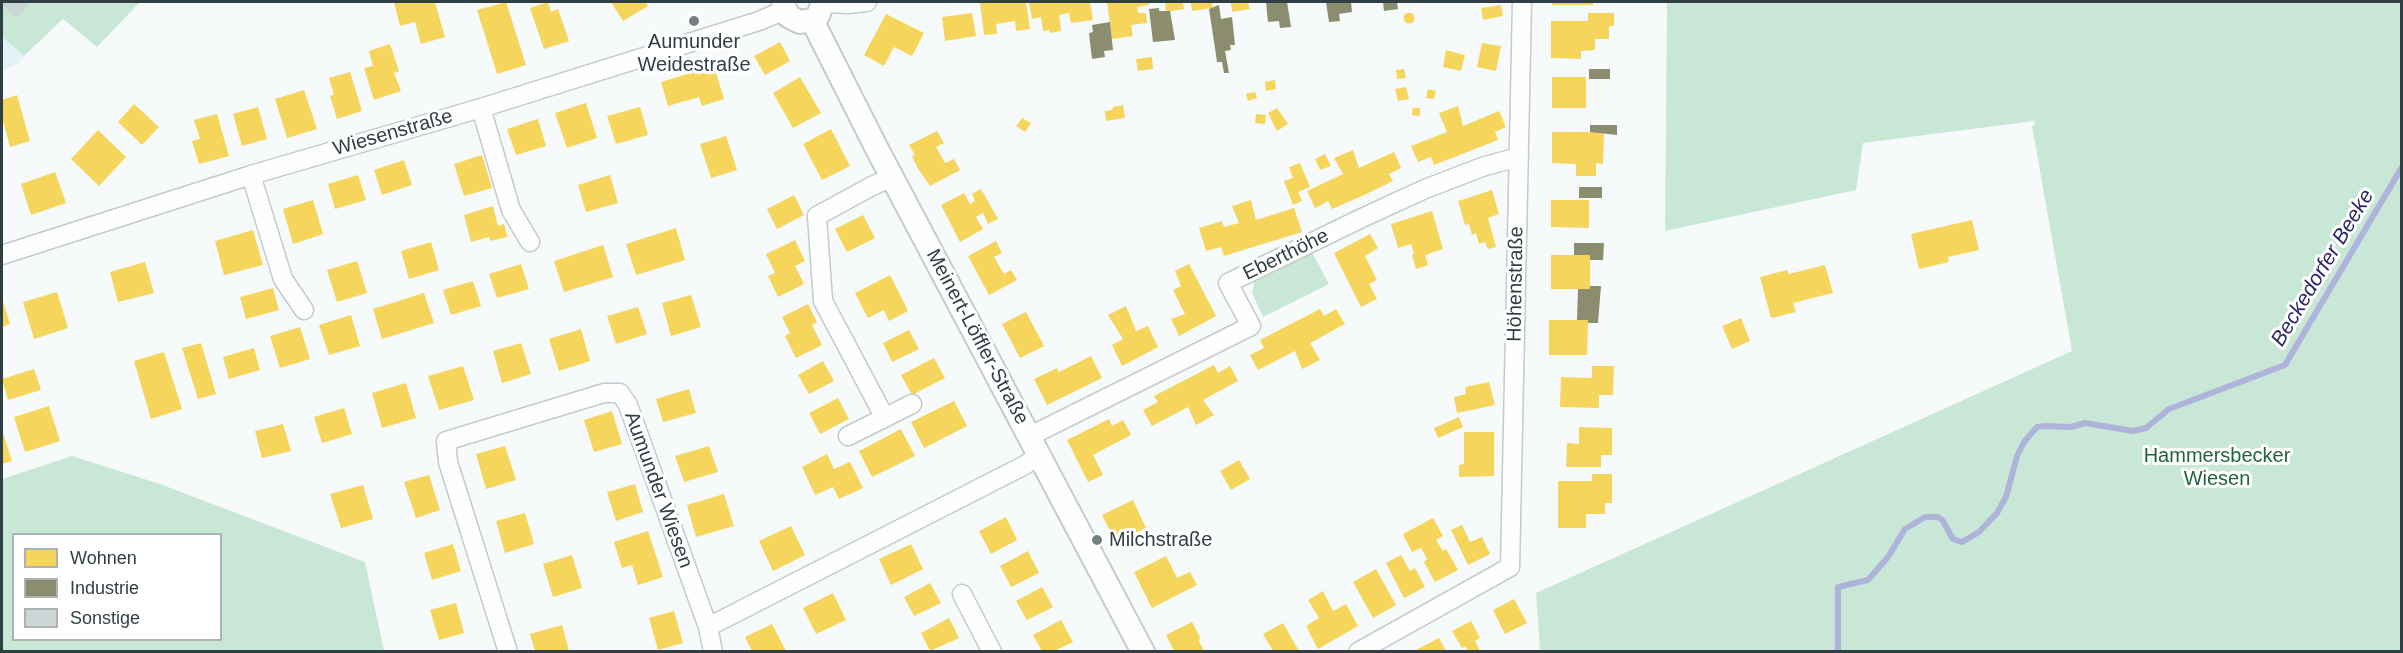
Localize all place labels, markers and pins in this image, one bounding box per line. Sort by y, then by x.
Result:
marker: Aumunder Weidestraße [687,14,701,28]
place label: Aumunder Weidestraße [637,30,751,77]
place label: Milchstraße [1109,528,1212,552]
marker: Milchstraße [1090,533,1104,547]

